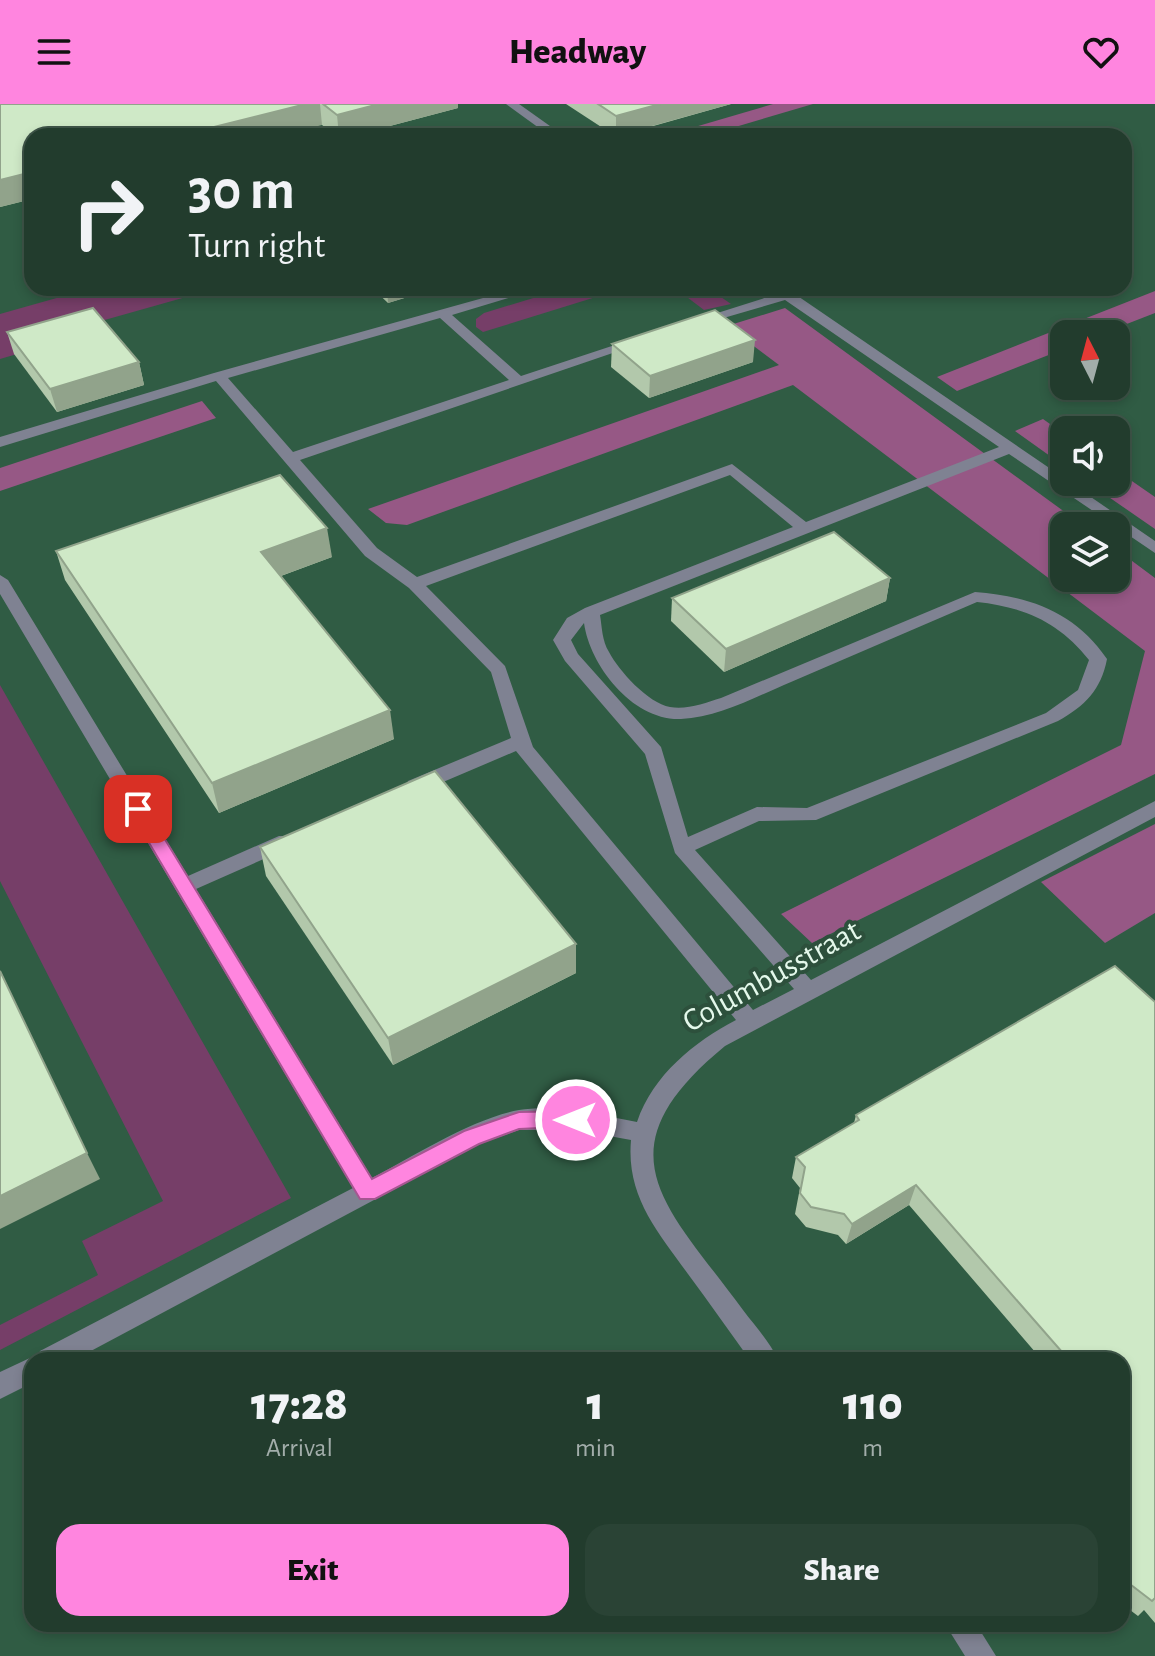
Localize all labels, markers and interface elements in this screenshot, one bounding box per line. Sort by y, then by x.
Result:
icon: menu [32,30,76,74]
icon: heart [1079,30,1123,74]
text: Headway [509,34,646,70]
icon: right [56,160,160,264]
text: 30 m [188,163,295,219]
text: Turn right [188,228,325,264]
north arrow [1050,320,1130,400]
map controls [1050,320,1130,592]
button: sound [1050,416,1130,496]
button: layers [1050,512,1130,592]
pin [104,775,172,843]
icon: arrive [116,787,160,831]
street label: Columbusstraat [677,914,866,1038]
position arrow [534,1078,618,1162]
text: 17:28 [251,1381,348,1429]
text: 1 [586,1381,604,1429]
text: 110 [843,1381,903,1429]
text: Arrival [266,1435,333,1461]
text: min [575,1435,616,1461]
text: m [862,1435,883,1461]
button: Exit [56,1524,569,1616]
button: Share [585,1524,1098,1616]

